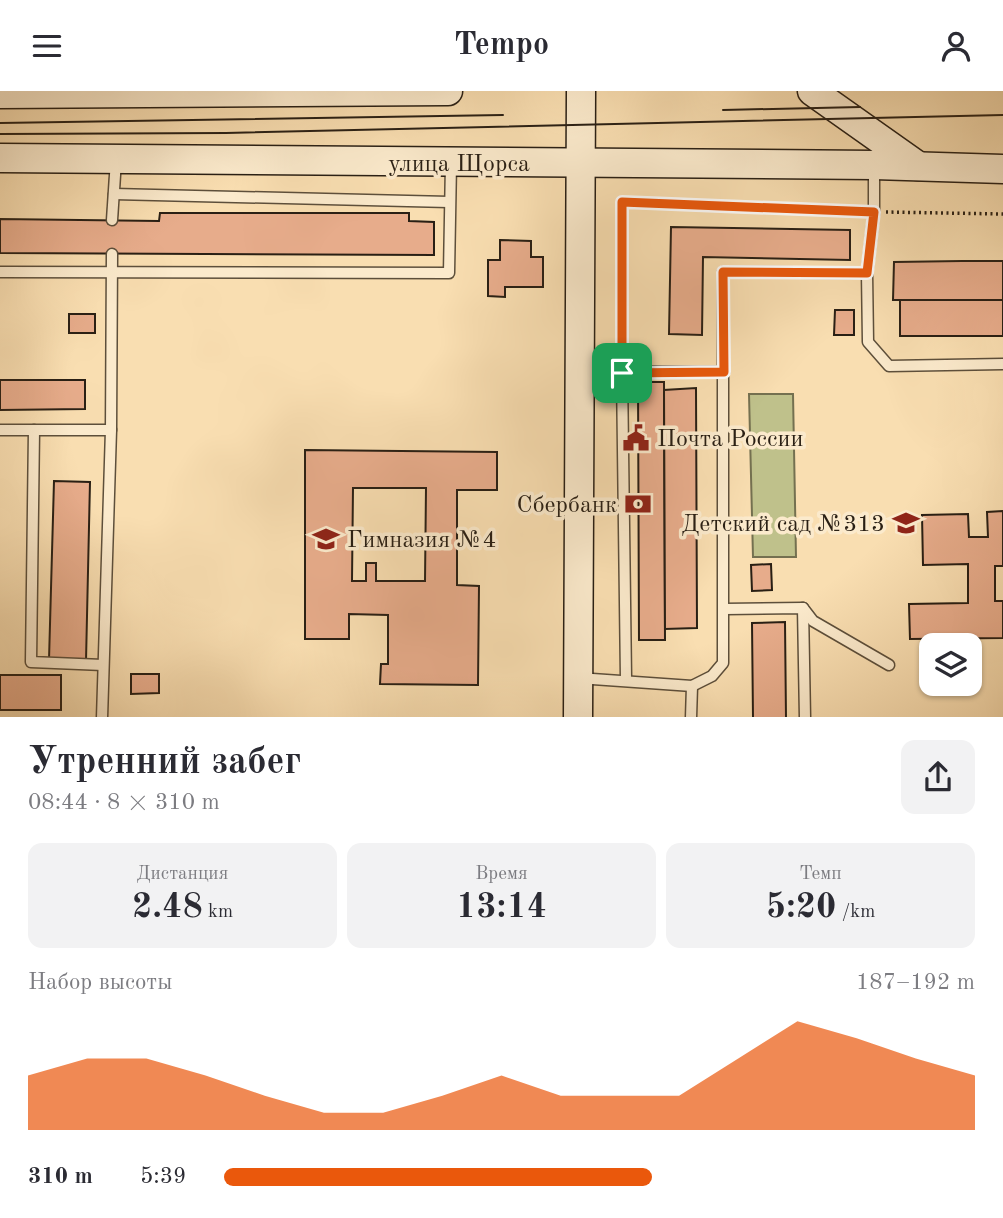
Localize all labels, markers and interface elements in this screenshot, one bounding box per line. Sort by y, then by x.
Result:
icon: menu [28,27,66,65]
icon: person [937,27,975,65]
text: Tempo [454,30,549,62]
street label: улица Щорса [388,153,530,177]
pin [592,343,652,403]
icon: arrive [603,354,641,392]
public building icon: Почта России [621,423,651,453]
place label: Почта России [657,428,803,452]
bank icon: Сбербанк [623,489,653,519]
place label: Сбербанк [517,494,617,518]
school or university icon: Детский сад №313 [891,508,921,538]
place label: Детский сад №313 [682,513,885,537]
school or university icon: Гимназия №4 [311,524,341,554]
place label: Гимназия №4 [347,529,496,553]
map controls [919,633,982,696]
button: layers [919,633,982,696]
button: share [901,740,975,814]
text: Утренний забег [28,744,301,782]
text: 08:44 · 8 × 310 m [28,791,220,814]
text: Дистанция [137,865,228,884]
text: Время [475,865,528,884]
text: Темп [799,865,842,884]
text: 2.48 [132,890,203,925]
text: 13:14 [456,890,547,925]
text: 5:20 [766,890,836,925]
text: km [203,903,233,922]
text: /km [836,903,875,922]
text: Набор высоты [28,971,172,994]
text: 187–192 m [856,971,975,994]
text: 310 m [28,1165,93,1188]
text: 5:39 [140,1165,186,1188]

